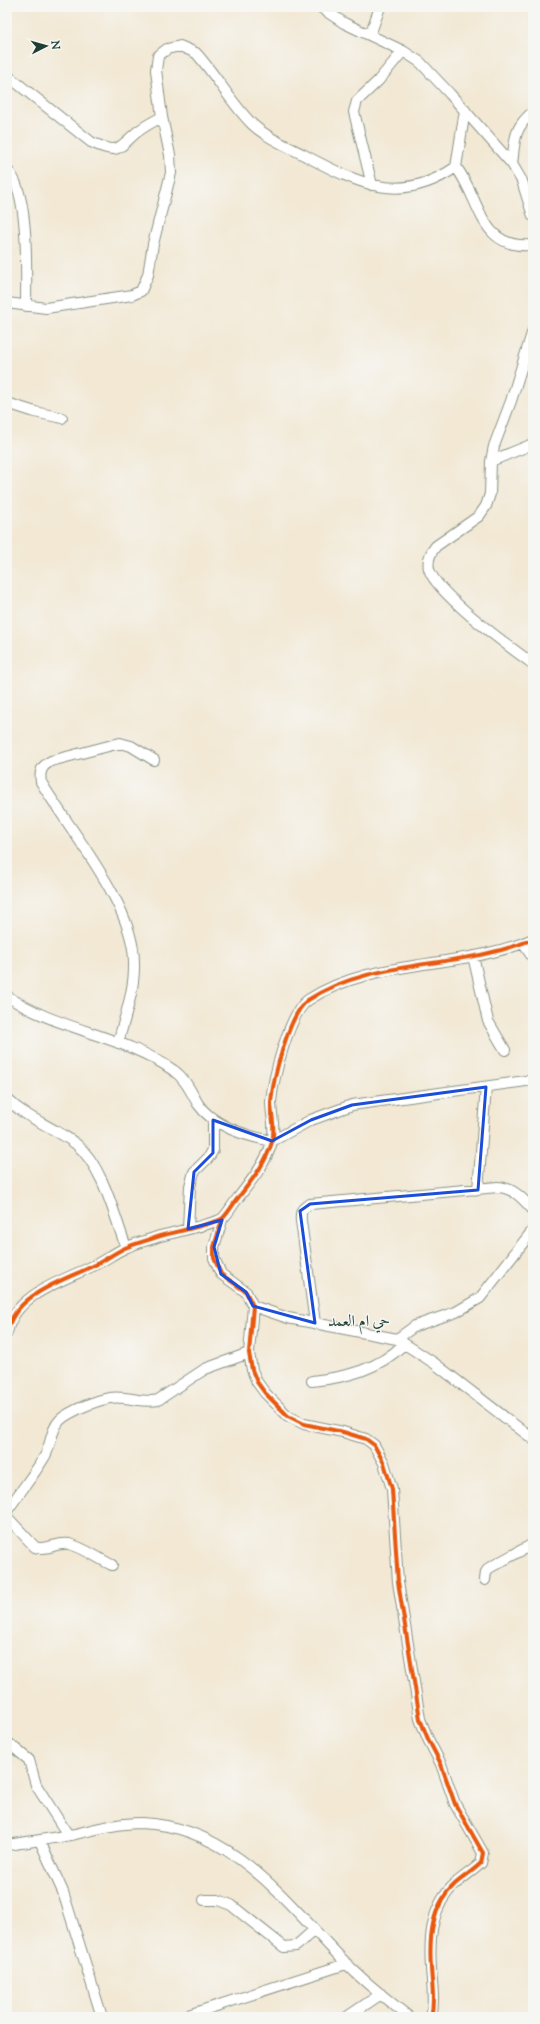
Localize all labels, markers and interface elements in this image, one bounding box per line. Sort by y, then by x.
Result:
north arrow [26,26,66,66]
text: N [46,39,63,50]
district label: حي ام العمد [328,1311,390,1335]

